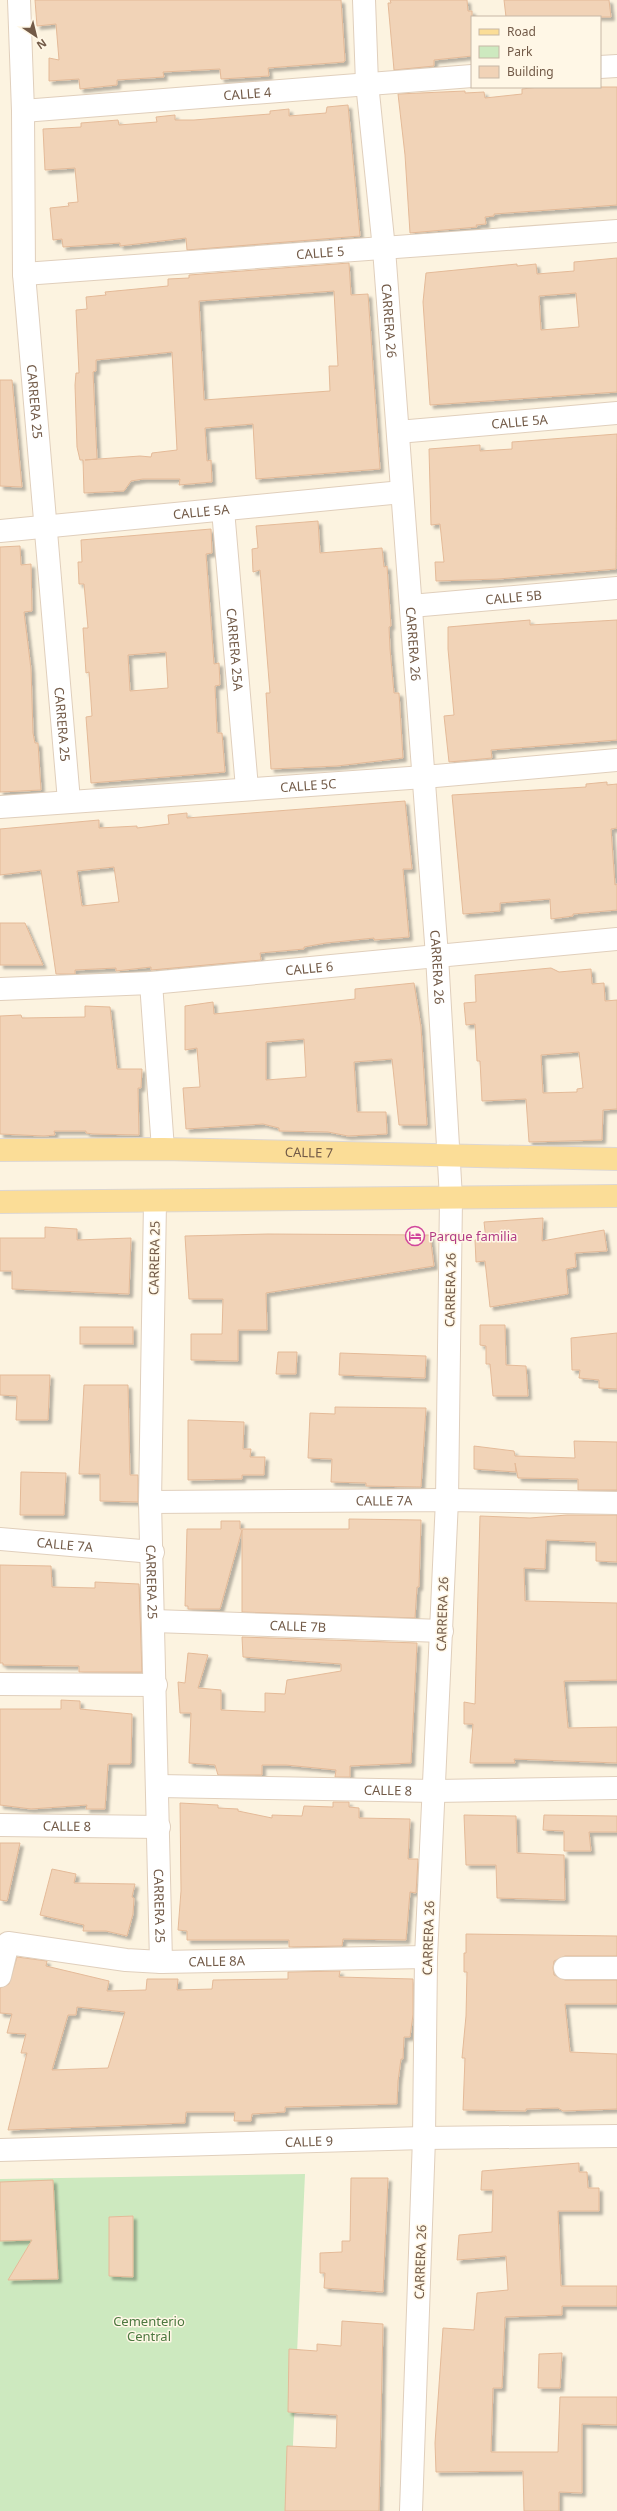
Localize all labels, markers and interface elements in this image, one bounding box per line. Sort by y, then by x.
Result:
north arrow [16,16,56,56]
legend [471,16,601,88]
text: Road [507,23,536,40]
text: N [34,36,50,53]
text: Park [507,43,533,60]
text: Building [507,63,554,80]
street label: CALLE 4 [223,83,273,104]
street label: CALLE 5 [296,242,345,263]
street label: CARRERA 26 [378,283,401,359]
street label: CARRERA 25 [23,364,47,439]
street label: CALLE 5A [491,410,549,433]
street label: CALLE 5A [172,500,231,523]
street label: CALLE 5B [485,586,543,608]
street label: CARRERA 26 [402,606,425,682]
street label: CARRERA 25A [223,607,248,692]
street label: CARRERA 25 [50,686,75,762]
street label: CALLE 5C [279,774,337,796]
street label: CARRERA 26 [426,929,449,1005]
street label: CALLE 6 [284,957,334,979]
street label: CALLE 7 [285,1143,333,1162]
street label: CARRERA 25 [144,1221,164,1295]
hotel icon: Parque familia [404,1225,426,1247]
place label: Parque familia [429,1227,517,1245]
street label: CARRERA 26 [440,1253,460,1327]
street label: CALLE 7A [356,1491,413,1510]
street label: CALLE 7A [36,1533,94,1556]
street label: CARRERA 25 [142,1544,162,1619]
street label: CARRERA 26 [432,1576,452,1652]
street label: CALLE 7B [269,1616,327,1636]
street label: CALLE 8 [364,1781,412,1800]
street label: CALLE 8 [43,1817,91,1835]
street label: CARRERA 25 [150,1868,170,1943]
street label: CARRERA 26 [418,1900,438,1976]
street label: CALLE 8A [188,1951,246,1970]
street label: CALLE 9 [285,2132,333,2151]
street label: CARRERA 26 [410,2224,430,2300]
park label: Cementerio Central [113,2312,185,2345]

